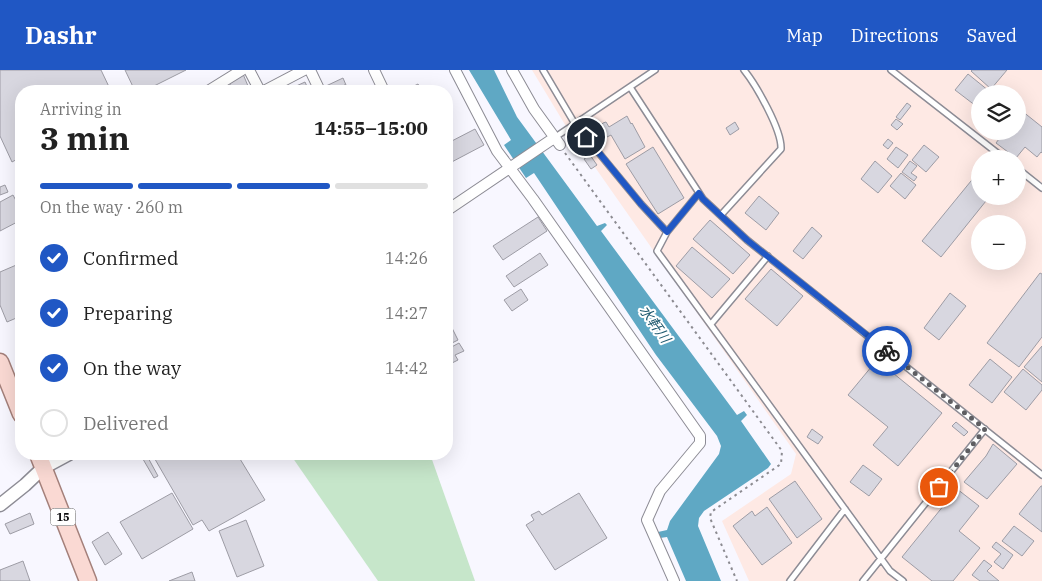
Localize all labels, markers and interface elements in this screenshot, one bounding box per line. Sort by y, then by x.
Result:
text: Dashr [25,19,96,51]
text: Map [786,24,823,47]
text: Directions [851,24,939,47]
text: Saved [967,24,1017,47]
map controls [971,85,1026,270]
button: layers [971,85,1026,140]
text: Arriving in [40,99,122,119]
text: 14:55–15:00 [314,116,428,140]
pin [565,116,607,158]
text: 3 min [40,117,130,159]
icon: home [572,123,600,151]
button: + [971,150,1026,205]
text: On the way · 260 m [40,197,183,217]
button: − [971,215,1026,270]
icon: check [40,244,68,272]
text: Confirmed [83,246,178,270]
text: 14:26 [385,248,428,268]
icon: check [40,299,68,327]
text: Preparing [83,301,172,325]
water label: 水軒川 [636,302,676,348]
text: 14:27 [385,303,428,323]
courier [862,326,912,376]
icon: bike [873,337,901,365]
icon: check [40,354,68,382]
text: On the way [83,356,181,380]
text: 14:42 [385,358,428,378]
text: Delivered [83,411,169,435]
pin [918,466,960,508]
icon: bag [925,473,953,501]
road number: 15 [50,508,76,526]

